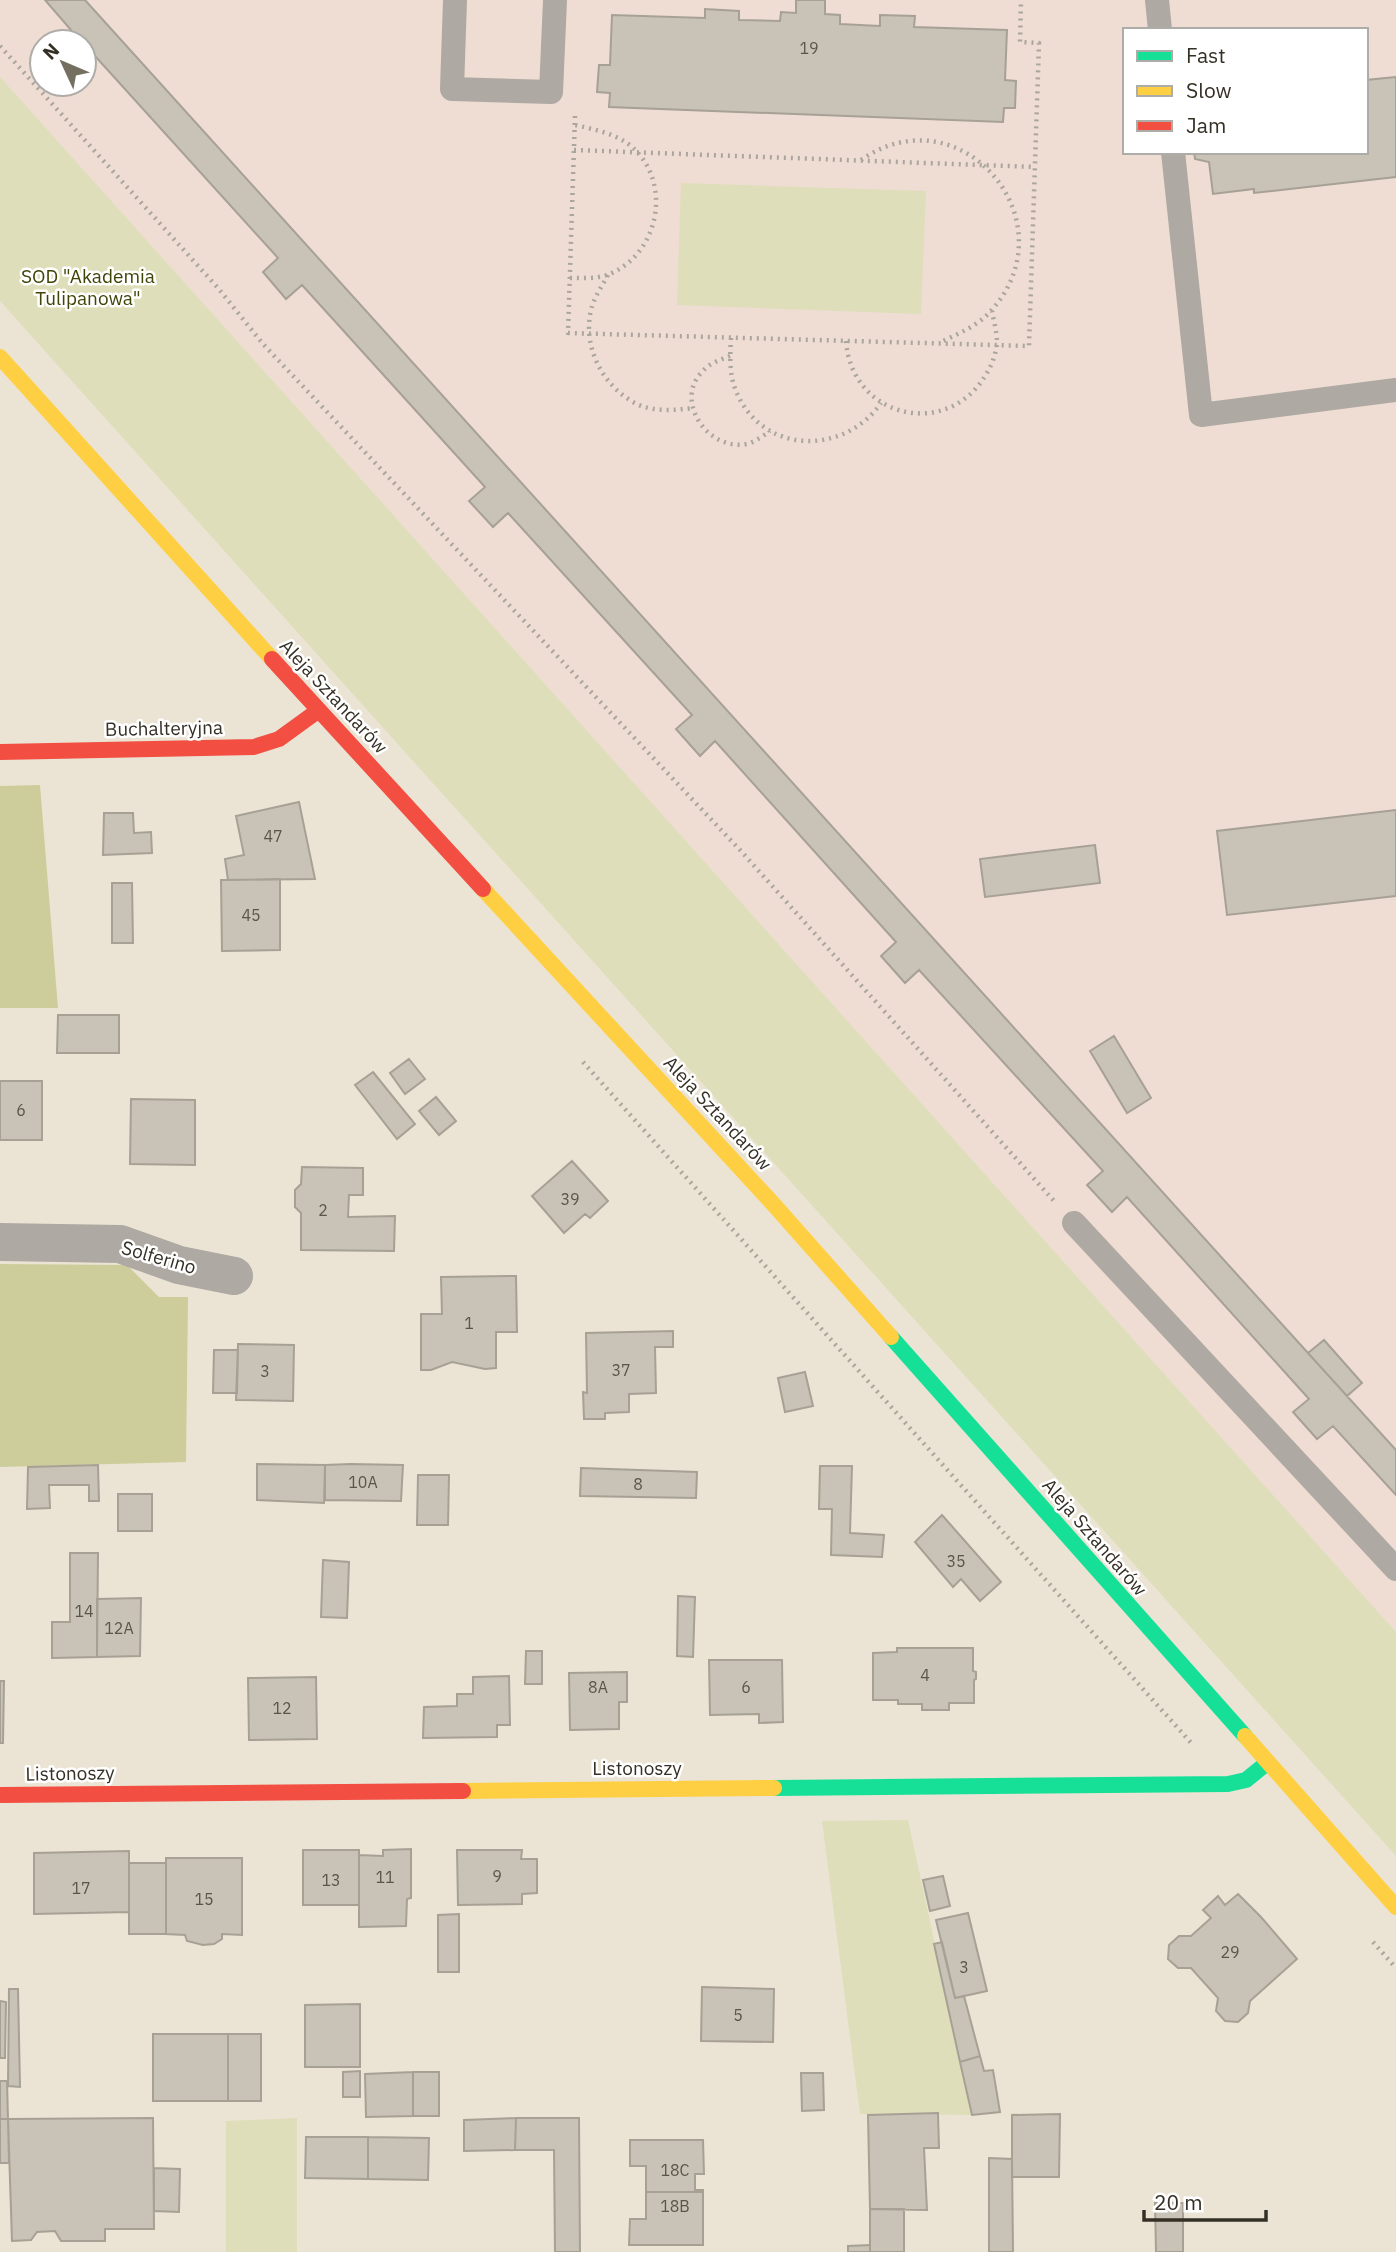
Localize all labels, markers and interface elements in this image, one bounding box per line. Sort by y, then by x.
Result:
north arrow [28,28,98,98]
legend [1123,28,1368,154]
text: N [37,38,64,64]
house number: 19 [799,38,819,58]
text: Fast [1186,41,1226,69]
text: Slow [1186,76,1232,104]
text: Jam [1186,111,1226,139]
park label: SOD "Akademia Tulipanowa" [21,264,155,310]
street label: Aleja Sztandarów [275,634,393,758]
street label: Buchalteryjna [105,715,223,741]
house number: 47 [263,826,283,846]
house number: 45 [241,905,261,925]
street label: Aleja Sztandarów [659,1051,777,1175]
house number: 6 [16,1100,26,1120]
house number: 39 [560,1189,580,1209]
house number: 2 [318,1200,328,1220]
street label: Solferino [119,1235,199,1279]
house number: 1 [464,1313,474,1333]
house number: 37 [611,1360,631,1380]
house number: 3 [260,1361,270,1381]
house number: 10A [348,1472,378,1492]
street label: Aleja Sztandarów [1037,1473,1153,1601]
house number: 8 [633,1474,643,1494]
house number: 35 [946,1551,966,1571]
house number: 14 [74,1601,94,1621]
house number: 12A [104,1618,134,1638]
house number: 4 [920,1665,930,1685]
house number: 8A [588,1677,608,1697]
house number: 6 [741,1677,751,1697]
house number: 12 [272,1698,292,1718]
street label: Listonoszy [592,1756,682,1780]
street label: Listonoszy [25,1760,115,1786]
house number: 9 [492,1866,502,1886]
house number: 11 [375,1867,395,1887]
house number: 13 [321,1870,341,1890]
house number: 17 [71,1878,91,1898]
house number: 15 [194,1889,214,1909]
house number: 29 [1220,1942,1240,1962]
house number: 3 [959,1957,969,1977]
house number: 5 [733,2005,743,2025]
house number: 18C [660,2160,690,2180]
scale bar [1144,2178,1266,2222]
text: 20 m [1154,2188,1203,2216]
house number: 18B [660,2196,690,2216]

